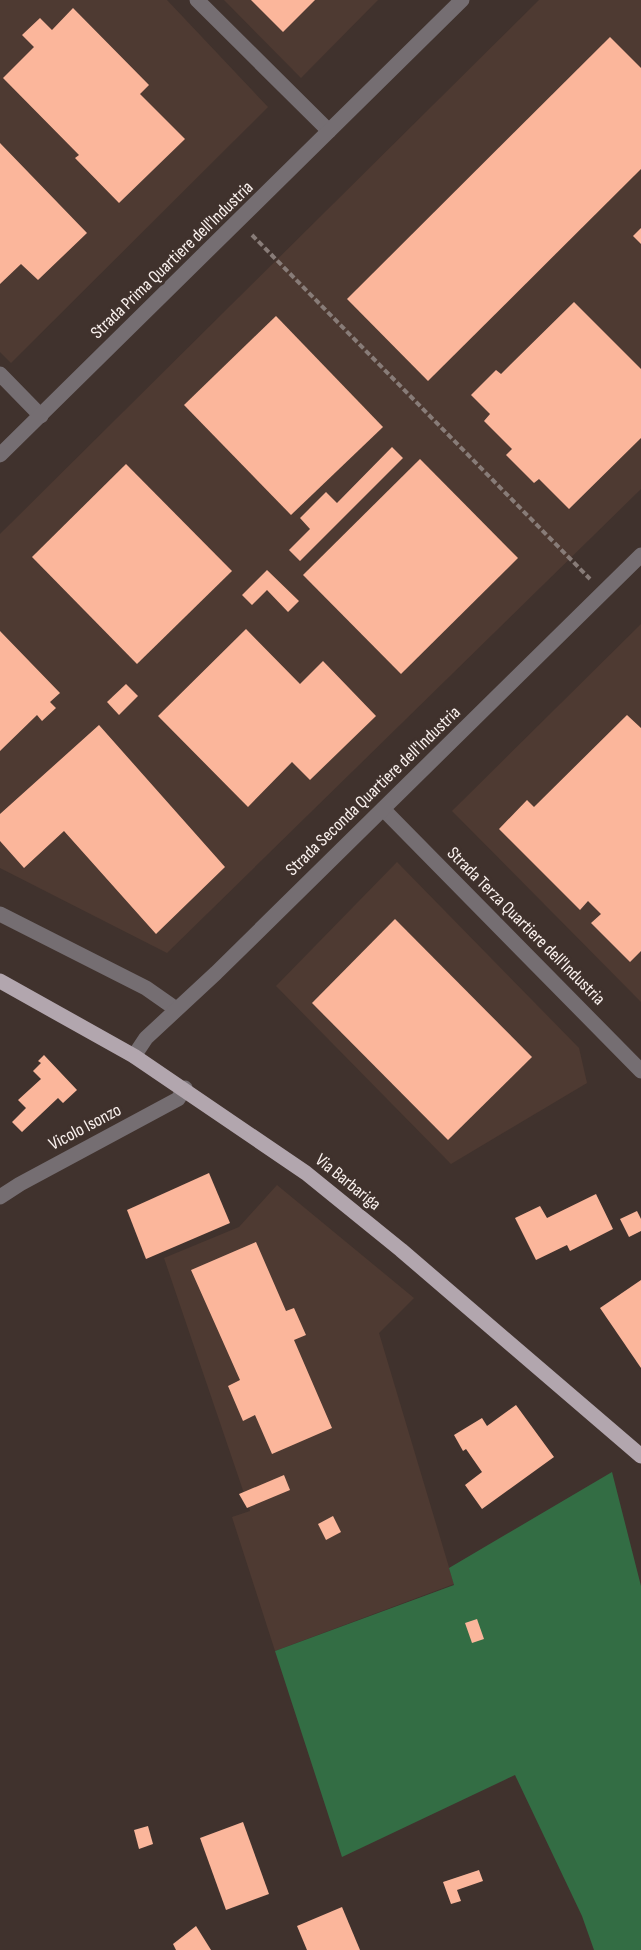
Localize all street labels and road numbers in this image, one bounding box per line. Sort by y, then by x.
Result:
street label: Strada Prima Quartiere dell'Industria [86,177,258,343]
street label: Strada Seconda Quartiere dell'Industria [281,702,465,880]
street label: Strada Terza Quartiere dell'Industria [443,843,609,1009]
street label: Vicolo Isonzo [45,1099,125,1155]
street label: Via Barbariga [311,1149,385,1215]

